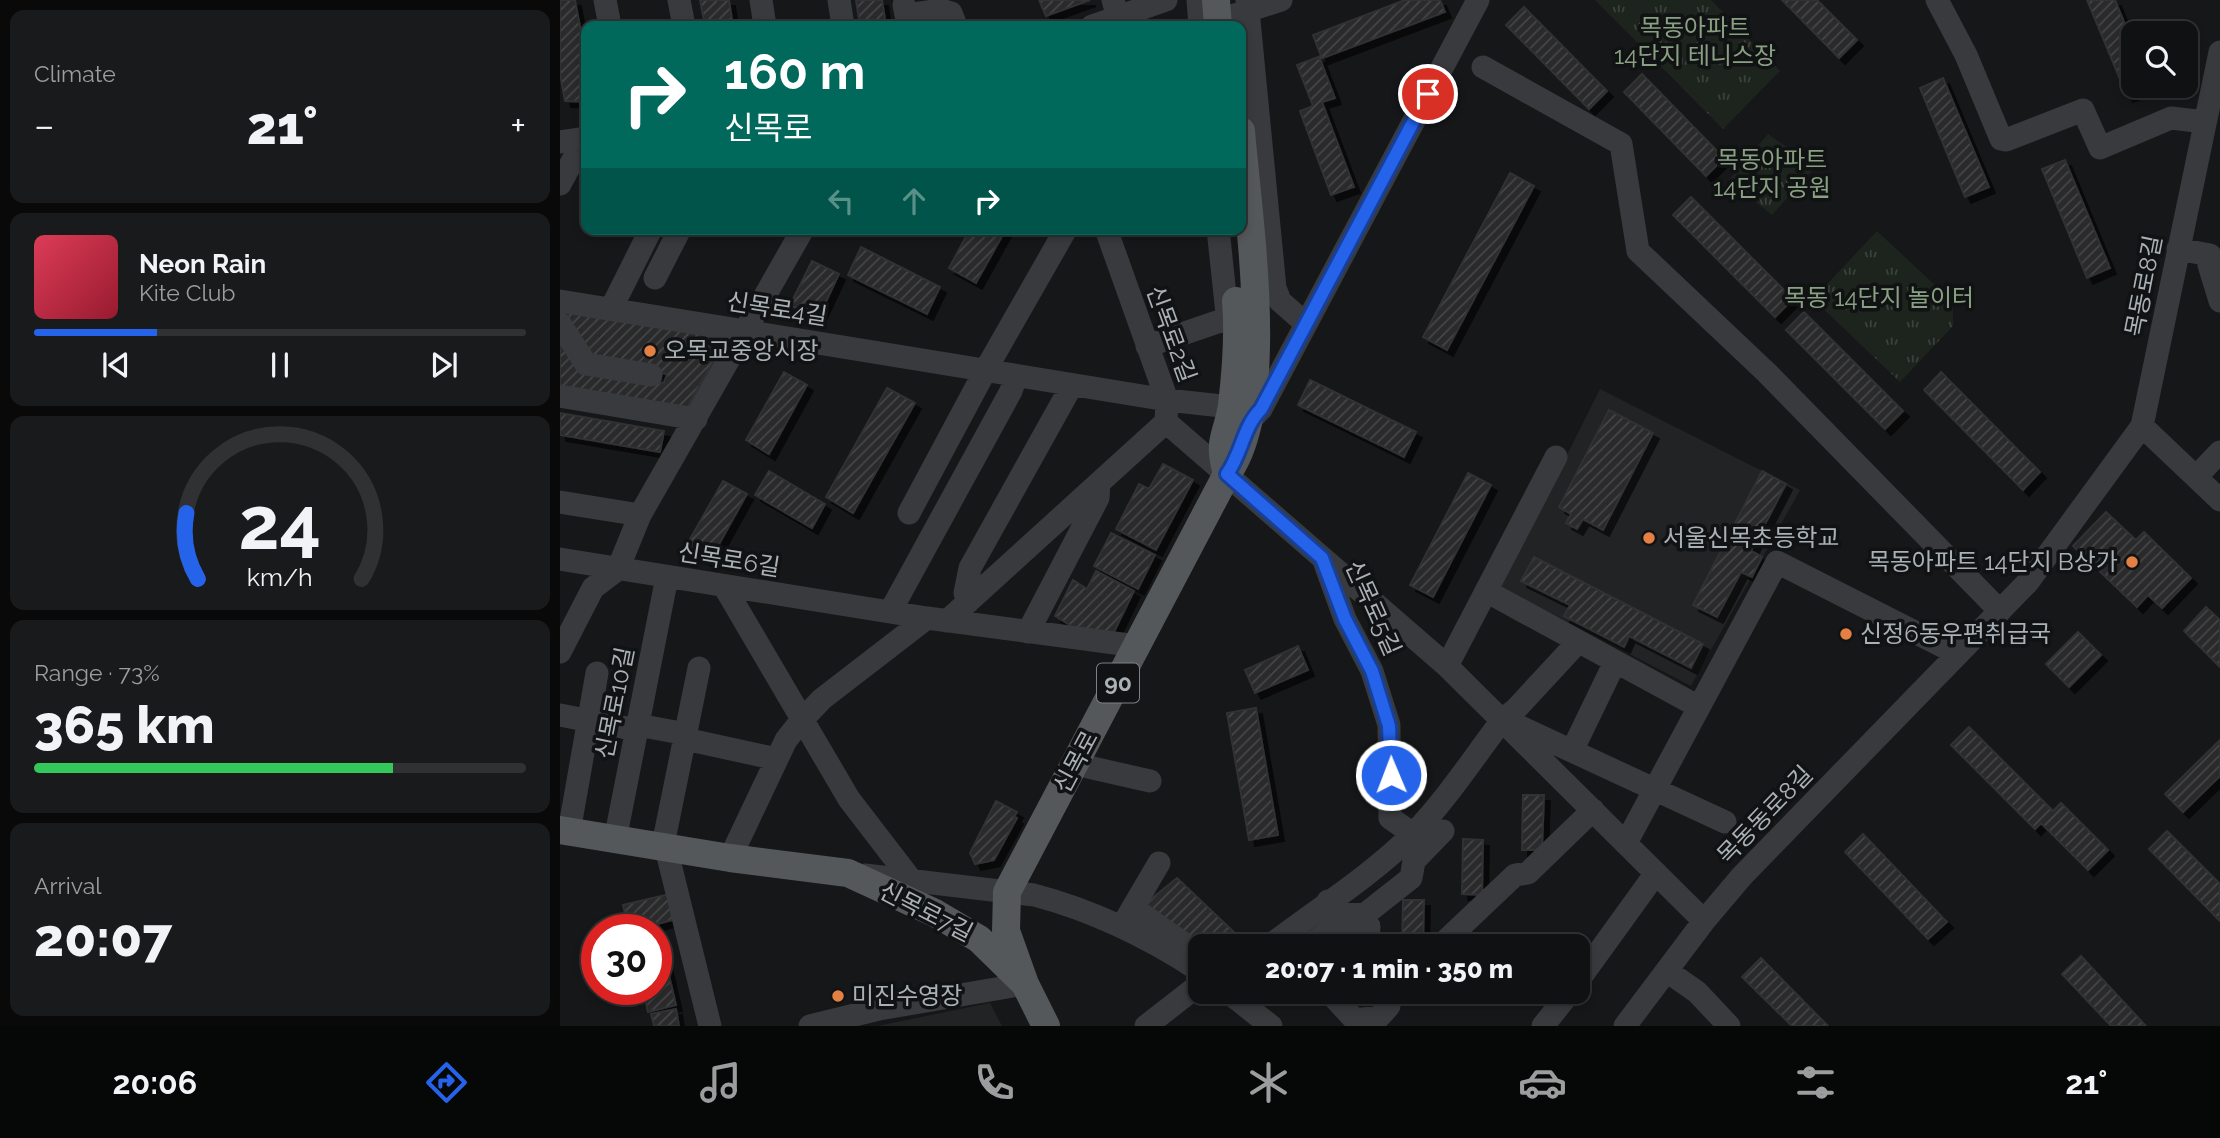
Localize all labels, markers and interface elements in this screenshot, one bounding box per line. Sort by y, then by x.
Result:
park label: 목동아파트 14단지 테니스장 [1614,13,1776,70]
map controls [2121,21,2198,98]
button: search [2121,21,2198,98]
text: 160 m [724,43,865,100]
icon: right [609,49,700,140]
text: Climate [34,60,116,87]
pin [1398,64,1458,124]
icon: arrive [1409,75,1447,113]
text: 21° [247,95,318,156]
text: − [34,103,54,148]
text: + [510,103,526,148]
text: 신목로 [724,109,812,146]
park label: 목동아파트 14단지 공원 [1713,145,1831,202]
icon: left [822,182,860,220]
icon: ahead [895,182,933,220]
icon: right [968,182,1006,220]
street label: 목동로8길 [2119,233,2168,339]
text: Neon Rain [139,249,266,279]
text: Kite Club [139,279,236,306]
street label: 신목로2길 [1141,281,1202,386]
park label: 목동 14단지 놀이터 [1784,283,1974,312]
street label: 신목로4길 [725,286,829,331]
place label: 오목교중앙시장 [664,336,819,365]
marker: 오목교중앙시장 [642,343,658,359]
icon: previous [97,346,135,384]
icon: pause [261,346,299,384]
icon: next [425,346,463,384]
text: 24 [239,481,321,566]
place label: 서울신목초등학교 [1663,523,1840,552]
marker: 서울신목초등학교 [1641,530,1657,546]
street label: 신목로6길 [676,537,782,582]
place label: 목동아파트 14단지 B상가 [1868,547,2118,576]
marker: 목동아파트 14단지 B상가 [2124,554,2140,570]
street label: 신목로5길 [1340,556,1407,660]
text: km/h [247,562,313,592]
place label: 신정6동우편취급국 [1860,619,2051,648]
marker: 신정6동우편취급국 [1838,626,1854,642]
street label: 신목로10길 [589,645,640,761]
text: Range · 73% [34,659,160,686]
road number: 90 [1097,664,1139,702]
text: 365 km [34,694,215,755]
street label: 신목로 [1047,726,1104,798]
position arrow [1354,738,1428,812]
street label: 목동동로8길 [1711,760,1818,870]
text: Arrival [34,872,101,899]
street label: 신목로7길 [875,876,978,947]
text: 20:07 [34,907,172,968]
speed limit sign: 30 [581,914,672,1005]
text: 20:07 · 1 min · 350 m [1265,954,1513,984]
place label: 미진수영장 [852,981,962,1010]
marker: 미진수영장 [830,988,846,1004]
icon: directions [422,1058,471,1107]
icon: music [696,1058,745,1107]
icon: phone [970,1058,1019,1107]
icon: climate [1244,1058,1293,1107]
icon: car [1518,1058,1567,1107]
icon: filters [1791,1058,1840,1107]
text: 20:06 [112,1064,197,1101]
text: 21° [2065,1064,2108,1101]

